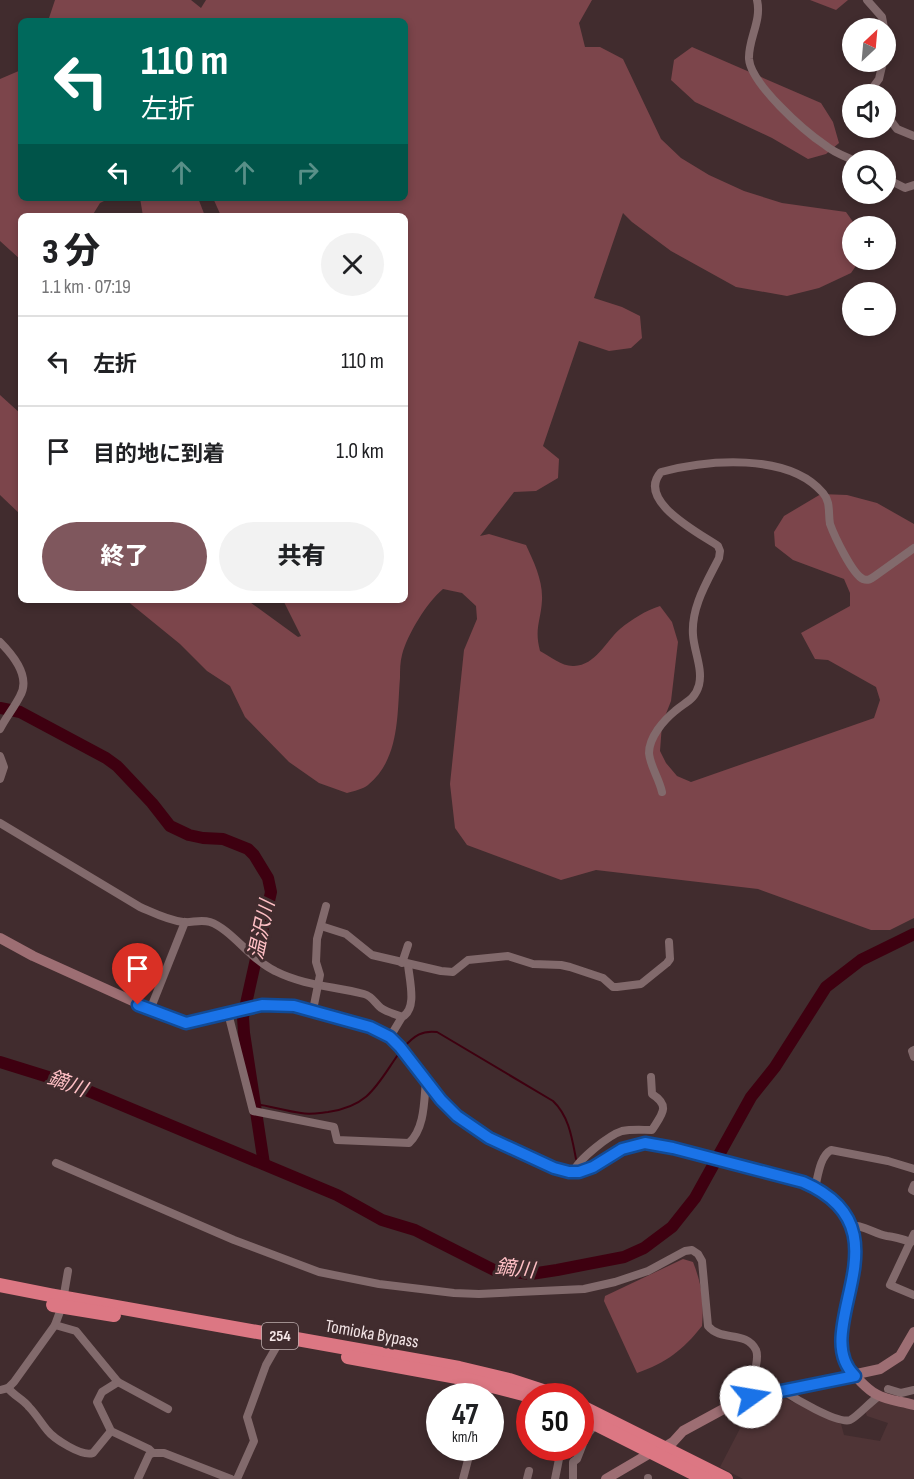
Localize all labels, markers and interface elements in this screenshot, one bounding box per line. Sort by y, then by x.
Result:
north arrow [842,18,896,72]
map controls [842,18,896,336]
text: 110 m [141,36,228,87]
icon: left [42,42,120,120]
button: sound [842,84,896,138]
text: 左折 [141,94,195,126]
button: search [842,150,896,204]
icon: left [102,156,135,189]
icon: ahead [165,156,198,189]
icon: ahead [228,156,261,189]
icon: right [291,156,324,189]
button: + [842,216,896,270]
text: 3 分 [42,231,100,274]
button: close [321,233,384,296]
text: 1.1 km · 07:19 [42,275,131,299]
button: − [842,282,896,336]
icon: left [42,345,75,378]
text: 110 m [341,348,384,375]
text: 左折 [93,351,137,378]
icon: arrive [42,435,75,468]
text: 1.0 km [336,438,384,465]
text: 目的地に到着 [93,441,225,468]
button: 終了 [42,522,207,591]
button: 共有 [219,522,384,591]
water label: 温沢川 [244,896,280,962]
pin [112,943,163,1005]
icon: arrive [121,952,154,985]
water label: 鏑川 [44,1066,92,1103]
water label: 鏑川 [494,1255,538,1283]
street label: Tomioka Bypass [324,1315,420,1353]
road number: 254 [262,1323,298,1349]
position arrow [719,1365,783,1429]
speed limit sign: 50 [516,1383,594,1461]
text: 47 [452,1397,478,1433]
text: km/h [452,1428,478,1447]

